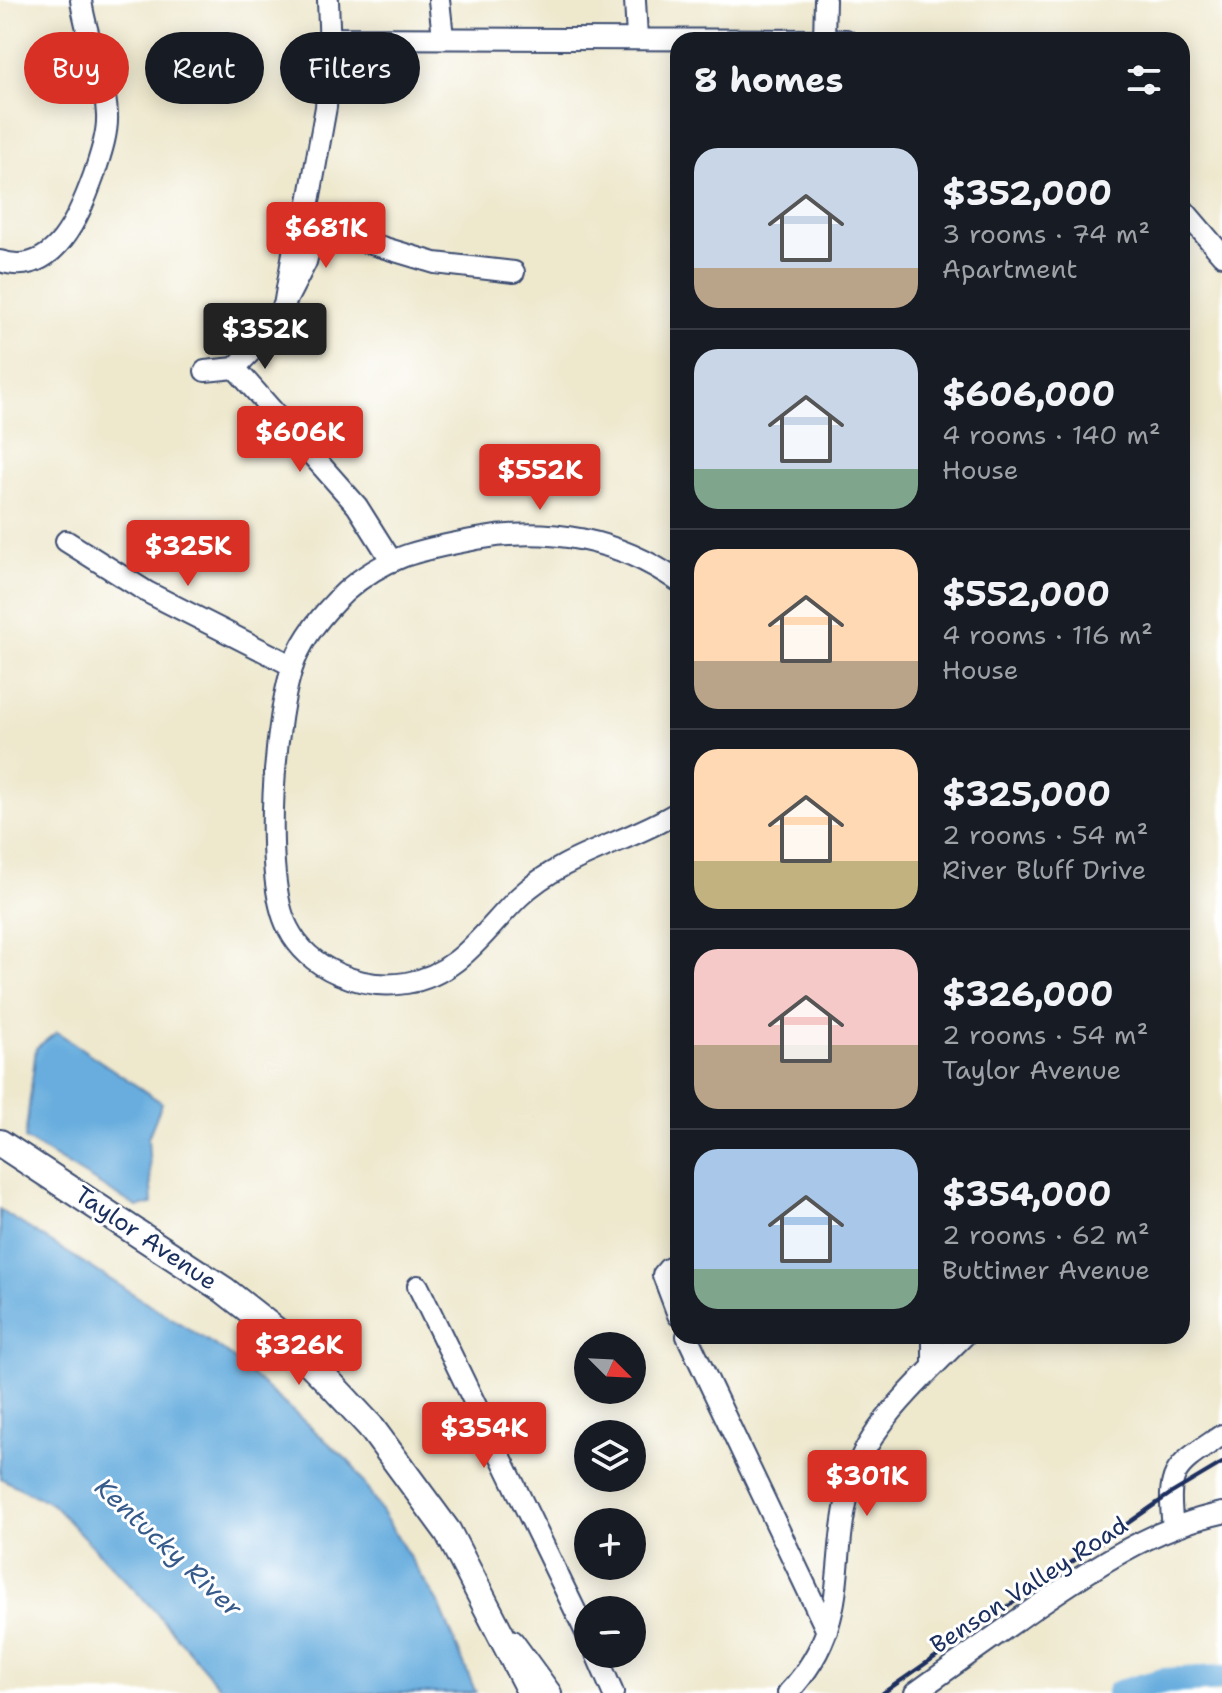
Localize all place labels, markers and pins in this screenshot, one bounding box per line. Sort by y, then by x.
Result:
pin: $681K [270,202,382,270]
pin: $352K [209,303,321,371]
pin: $606K [244,406,356,474]
pin: $552K [484,444,596,512]
pin: $325K [132,520,244,588]
pin: $326K [243,1319,355,1387]
pin: $354K [428,1402,540,1470]
pin: $301K [811,1450,923,1518]

